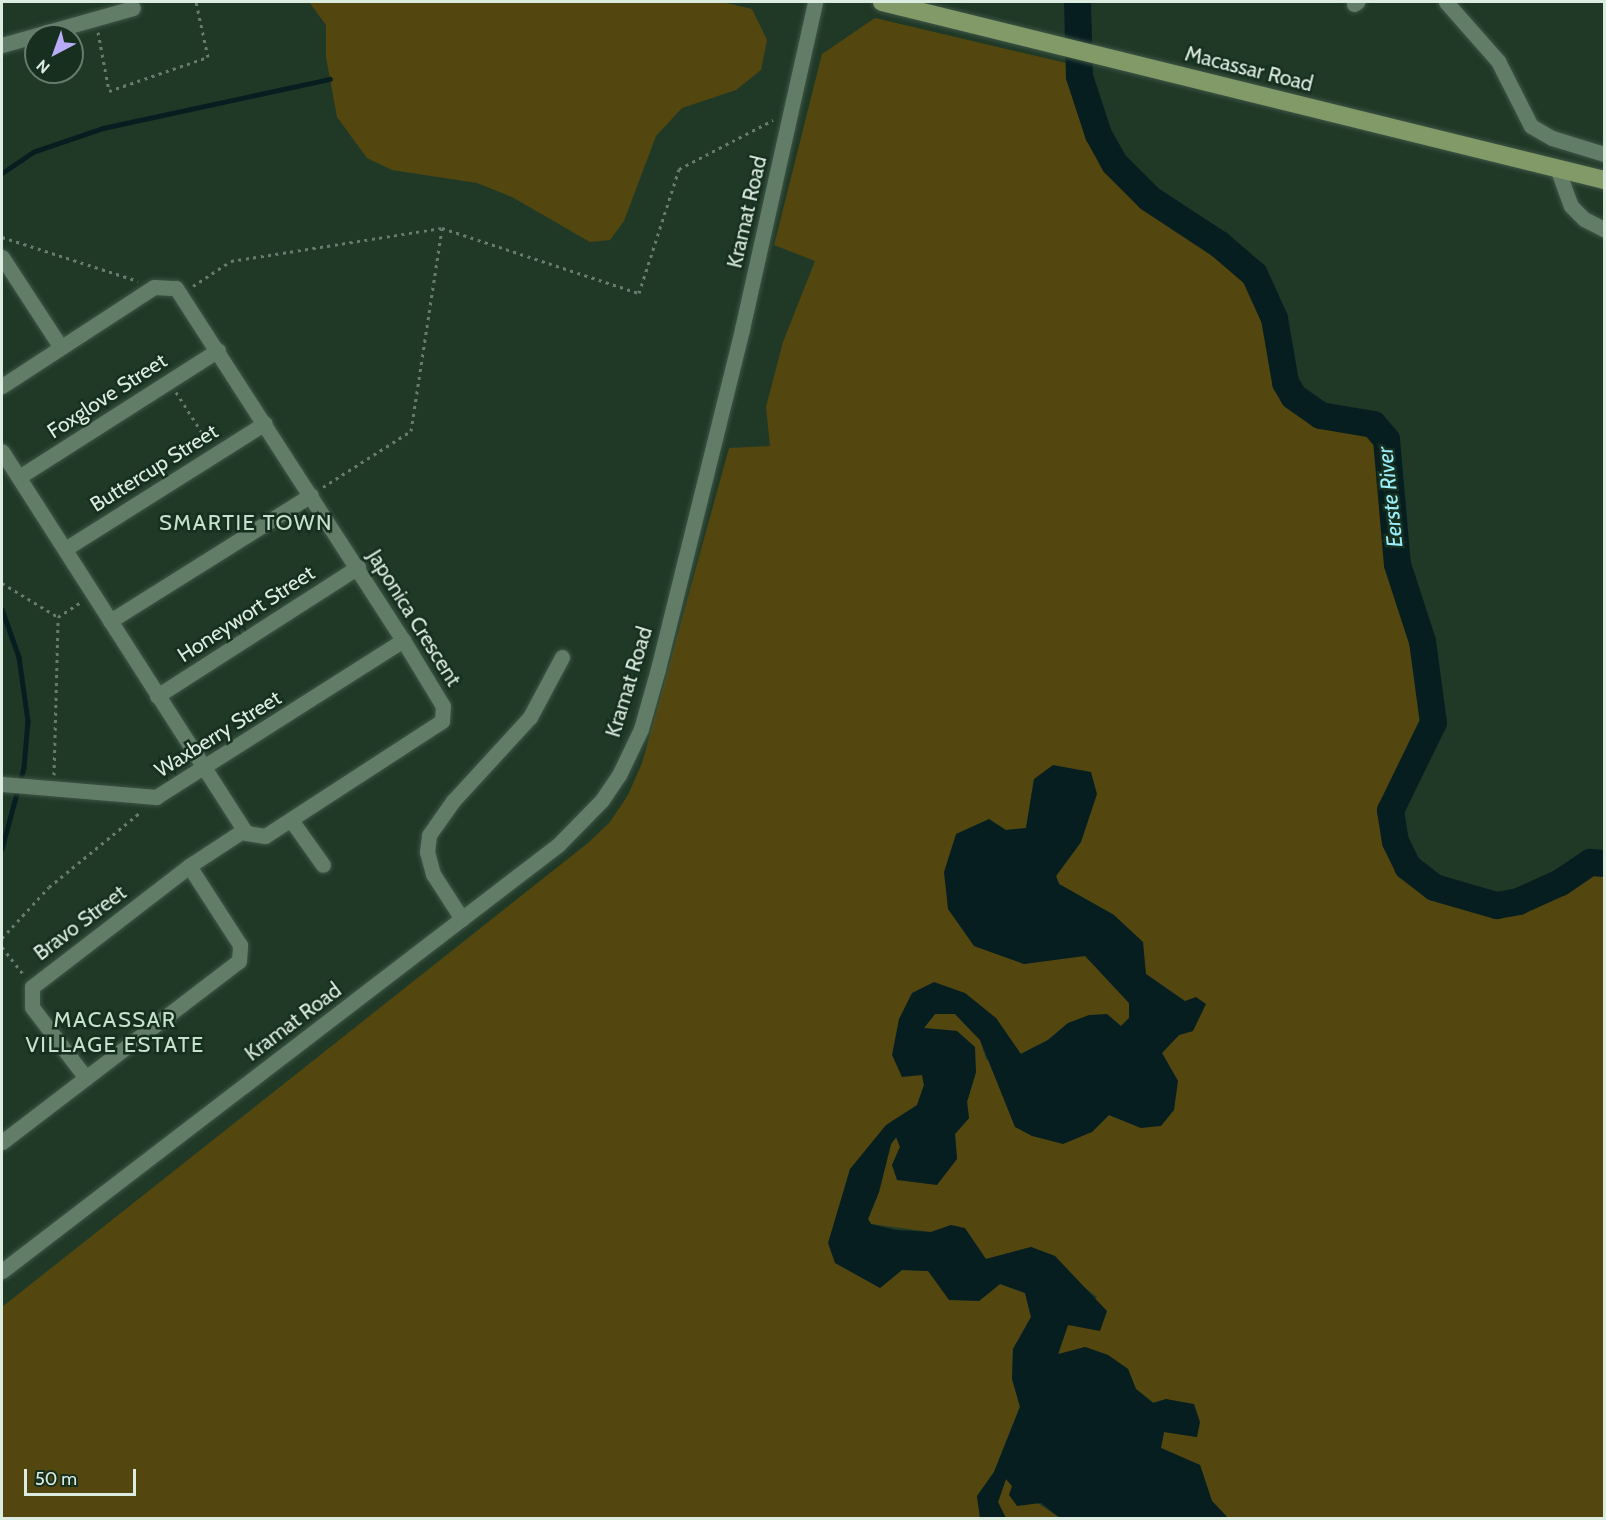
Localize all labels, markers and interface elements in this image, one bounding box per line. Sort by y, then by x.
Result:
north arrow [24,24,84,84]
street label: Macassar Road [1182,41,1316,97]
text: N [33,56,54,77]
street label: Kramat Road [722,154,772,270]
street label: Foxglove Street [43,348,171,444]
street label: Buttercup Street [86,419,222,517]
water label: Eerste River [1372,445,1408,549]
district label: SMARTIE TOWN [159,510,333,536]
street label: Japonica Crescent [362,545,466,691]
street label: Honeywort Street [173,560,319,668]
street label: Kramat Road [600,624,658,740]
street label: Waxberry Street [150,685,286,783]
street label: Bravo Street [29,880,131,966]
street label: Kramat Road [240,978,346,1066]
district label: MACASSAR VILLAGE ESTATE [25,1006,205,1058]
scale bar [27,1457,140,1495]
text: 50 m [35,1468,77,1490]

